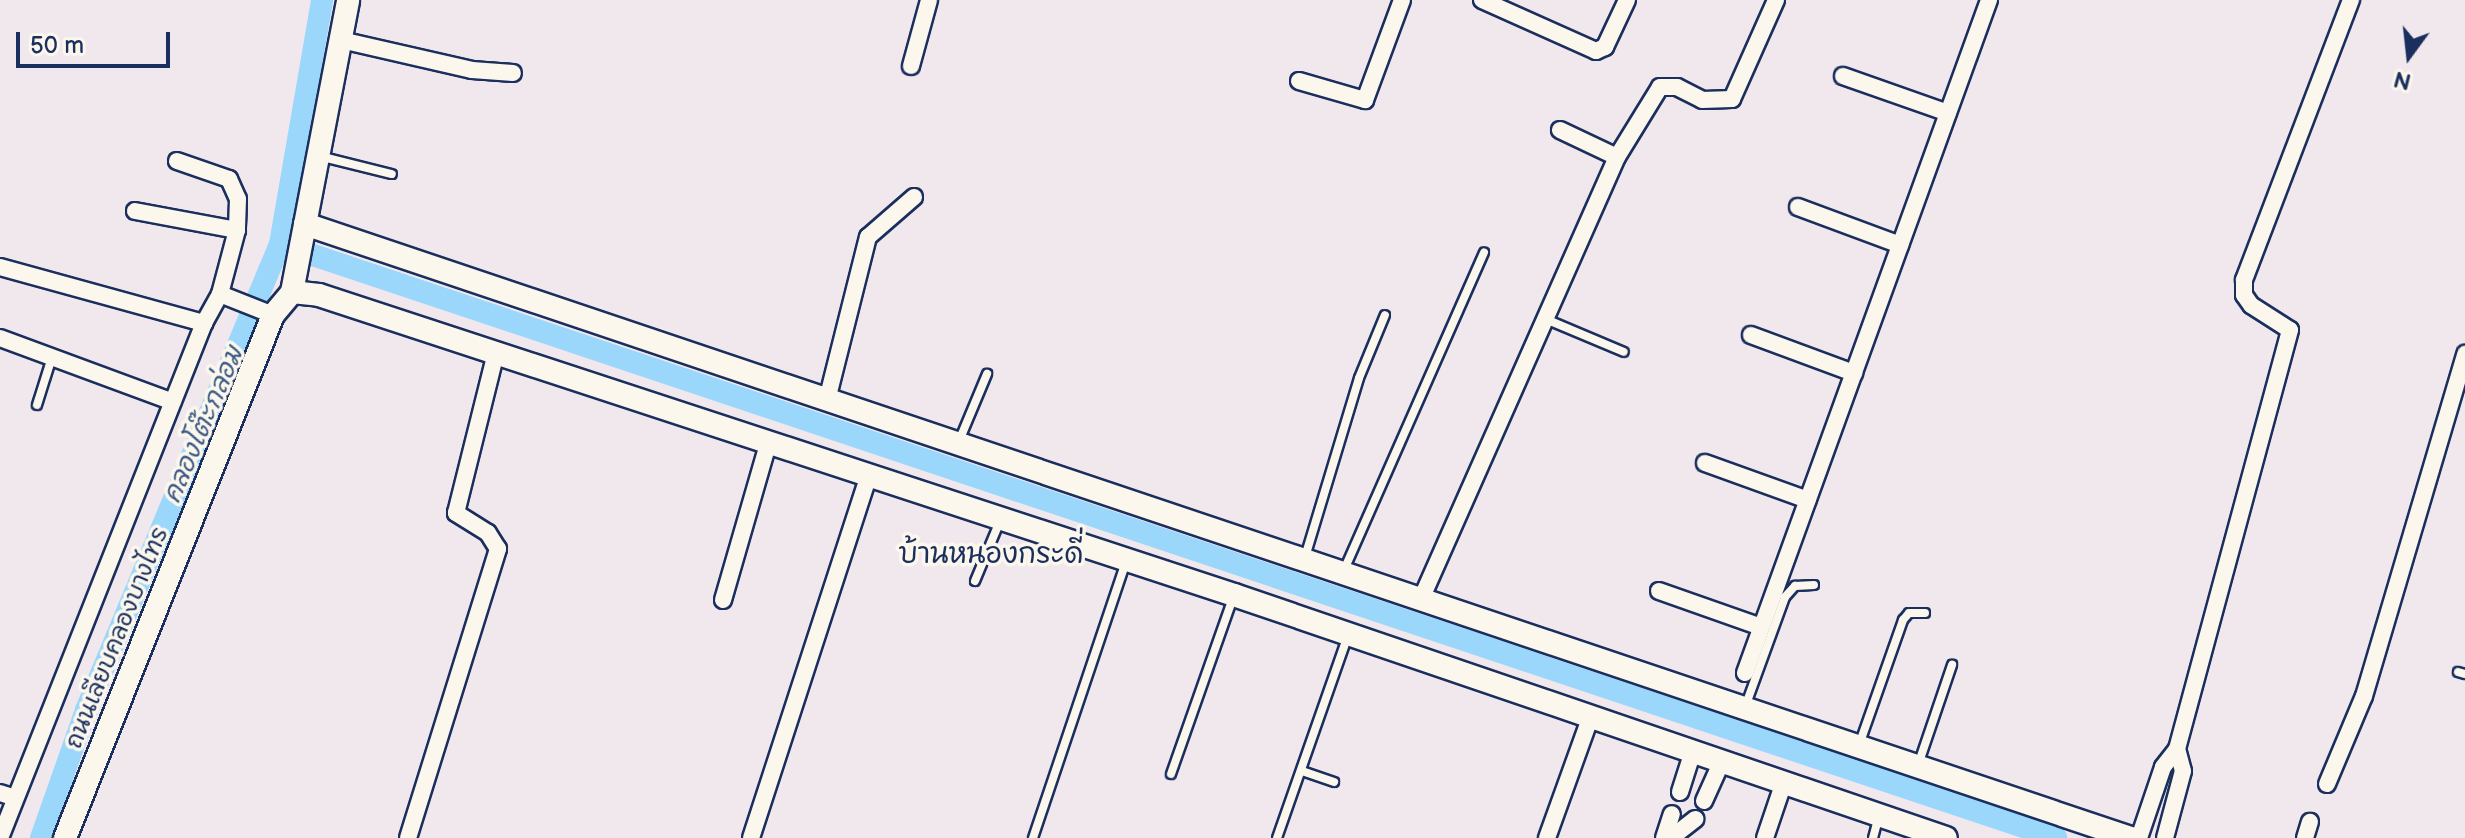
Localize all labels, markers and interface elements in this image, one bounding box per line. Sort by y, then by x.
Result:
scale bar [20,16,174,66]
north arrow [2369,16,2449,96]
text: 50 m [30,31,84,60]
text: N [2391,64,2414,95]
water label: คลองโต๊ะกล่อม [157,342,251,508]
street label: ถนนเลียบคลองบางไทร [59,523,175,753]
district label: บ้านหนองกระดี่ [898,538,1084,572]

